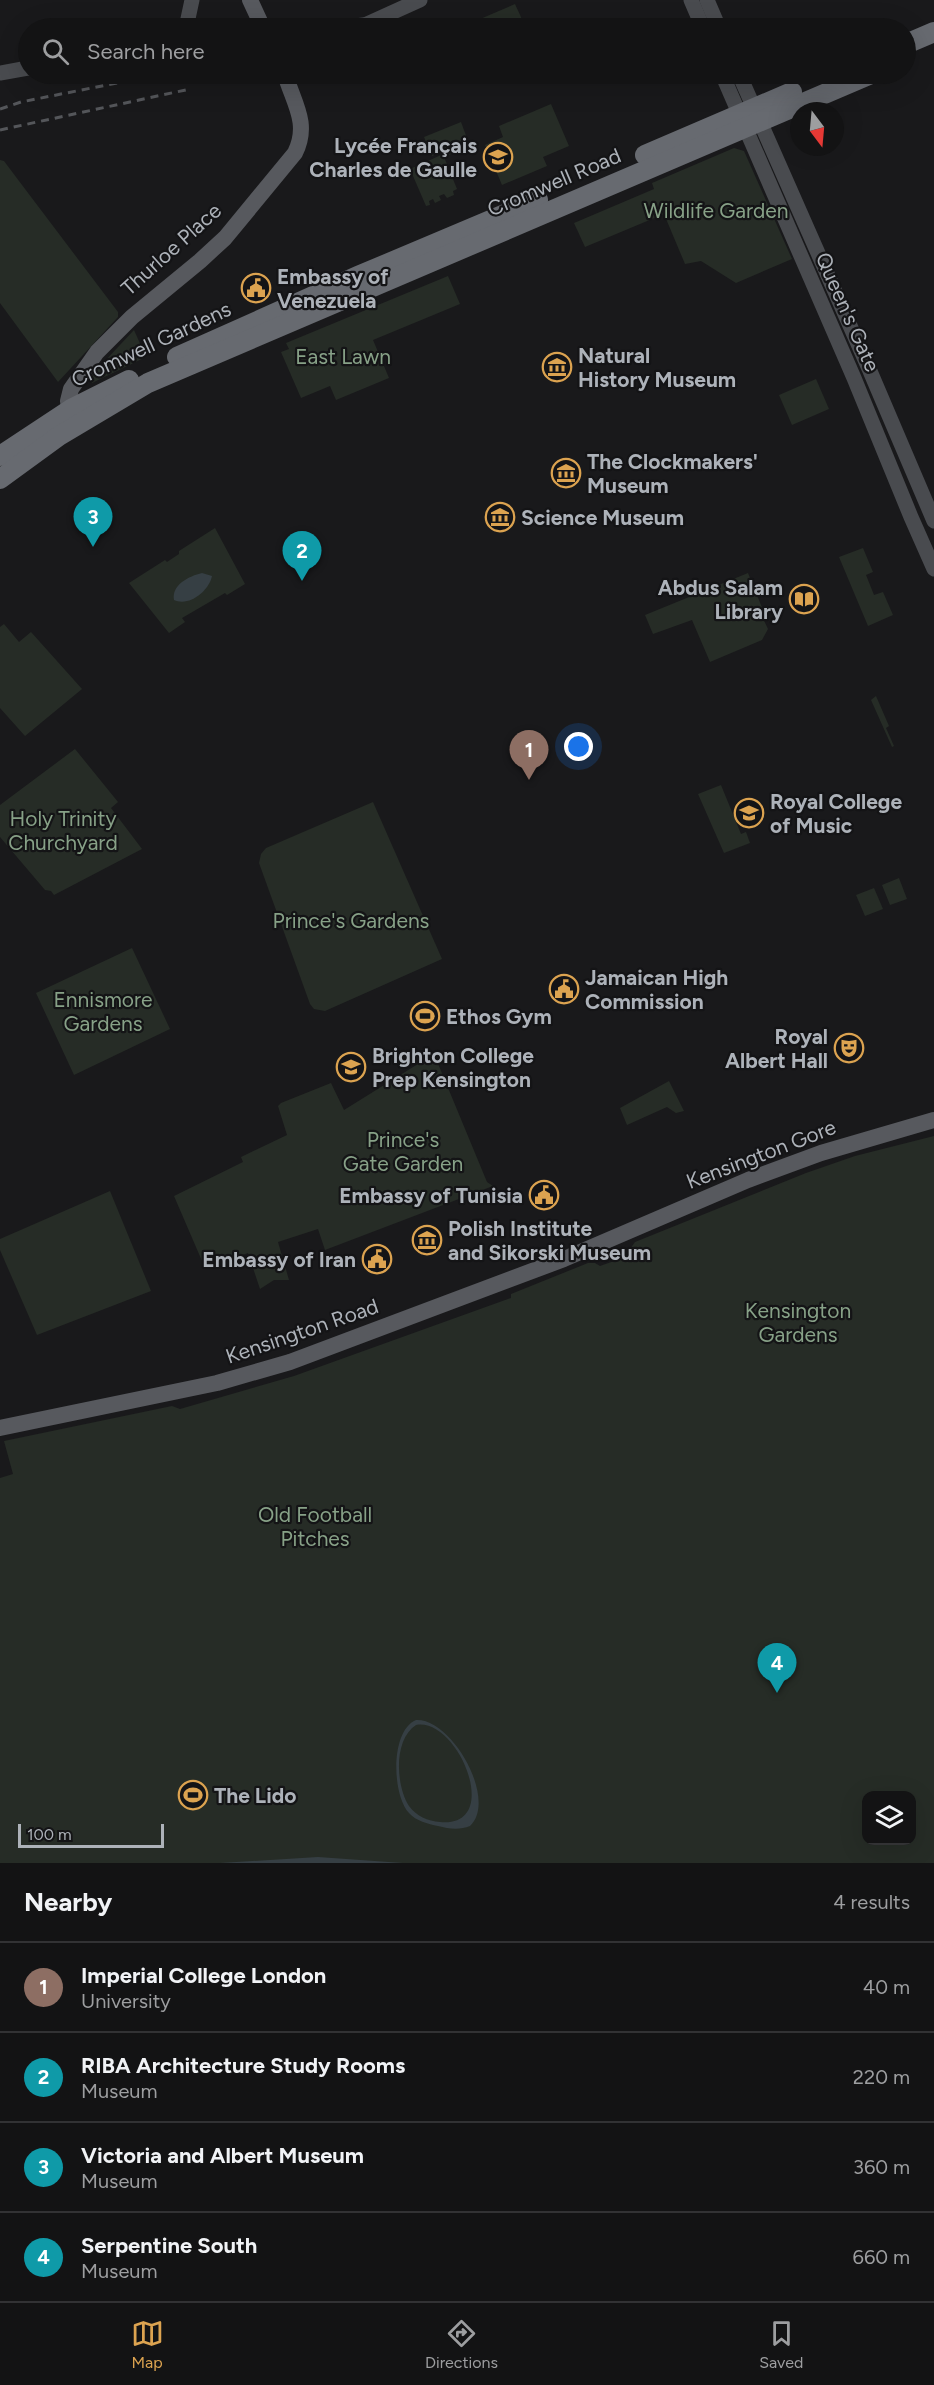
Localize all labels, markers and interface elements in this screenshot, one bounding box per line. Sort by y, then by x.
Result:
search box [18,18,916,84]
icon: search [39,35,72,68]
text: Search here [87,38,205,65]
north arrow [790,102,844,156]
place label: Lycée Français Charles de Gaulle [309,133,477,182]
school or university icon: Lycée Français Charles de Gaulle [482,141,514,173]
street label: Cromwell Road [483,143,625,221]
street label: Thurloe Place [116,198,226,300]
park label: Wildlife Garden [643,198,789,223]
street label: Queen's Gate [811,248,885,376]
place label: Embassy of Venezuela [277,264,389,313]
public building icon: Embassy of Venezuela [240,272,272,304]
street label: Cromwell Gardens [67,296,235,392]
place label: Natural History Museum [578,343,736,392]
park label: East Lawn [295,344,391,369]
museum icon: Natural History Museum [541,351,573,383]
place label: The Clockmakers' Museum [587,449,758,498]
museum icon: The Clockmakers' Museum [550,457,582,489]
pin: 3 [74,498,112,547]
museum icon: Science Museum [484,501,516,533]
place label: Science Museum [521,505,684,530]
pin: 2 [282,532,322,581]
place label: Abdus Salam Library [658,575,784,624]
library icon: Abdus Salam Library [788,583,820,615]
pin: 1 [510,730,548,780]
your location [564,732,593,761]
place label: Royal College of Music [770,789,902,838]
school or university icon: Royal College of Music [733,797,765,829]
park label: Holy Trinity Churchyard [8,806,118,855]
park label: Prince's Gardens [273,908,429,933]
place label: Jamaican High Commission [585,965,728,1014]
public building icon: Jamaican High Commission [548,973,580,1005]
park label: Ennismore Gardens [53,987,153,1036]
sports icon: Ethos Gym [409,1000,441,1032]
place label: Ethos Gym [446,1004,552,1029]
place label: Royal Albert Hall [725,1024,828,1073]
theatre icon: Royal Albert Hall [833,1032,865,1064]
place label: Brighton College Prep Kensington [372,1043,534,1092]
school or university icon: Brighton College Prep Kensington [335,1051,367,1083]
street label: Kensington Gore [683,1114,839,1194]
park label: Prince's Gate Garden [343,1127,463,1176]
public building icon: Embassy of Tunisia [528,1179,560,1211]
place label: Embassy of Tunisia [339,1183,523,1208]
place label: Polish Institute and Sikorski Museum [448,1216,651,1265]
museum icon: Polish Institute and Sikorski Museum [411,1224,443,1256]
public building icon: Embassy of Iran [361,1243,393,1275]
place label: Embassy of Iran [202,1247,356,1272]
street label: Kensington Road [222,1293,382,1369]
park label: Kensington Gardens [745,1298,851,1347]
park label: Old Football Pitches [258,1502,372,1551]
pin: 4 [758,1644,796,1693]
sports icon: The Lido [177,1779,209,1811]
place label: The Lido [214,1783,296,1808]
map controls [862,1791,916,1845]
button: layers [862,1791,916,1845]
scale bar [18,1821,164,1848]
text: 100 m [27,1825,72,1844]
text: Nearby [24,1886,112,1918]
text: 4 results [833,1890,910,1914]
text: Imperial College London [81,1962,326,1989]
text: 1 [39,1975,48,1999]
text: 40 m [863,1975,910,1999]
text: University [81,1989,171,2013]
text: RIBA Architecture Study Rooms [81,2052,405,2079]
text: 2 [38,2065,49,2089]
text: 220 m [853,2065,910,2089]
text: Museum [81,2079,158,2103]
text: Victoria and Albert Museum [81,2142,364,2169]
text: 3 [38,2155,49,2179]
text: 360 m [853,2155,910,2179]
text: Museum [81,2169,158,2193]
text: Serpentine South [81,2232,257,2259]
text: 4 [37,2245,50,2269]
text: 660 m [853,2245,910,2269]
text: Museum [81,2259,158,2283]
tab: Map [131,2317,164,2372]
tab: Directions [425,2317,498,2372]
tab: Saved [759,2317,803,2372]

